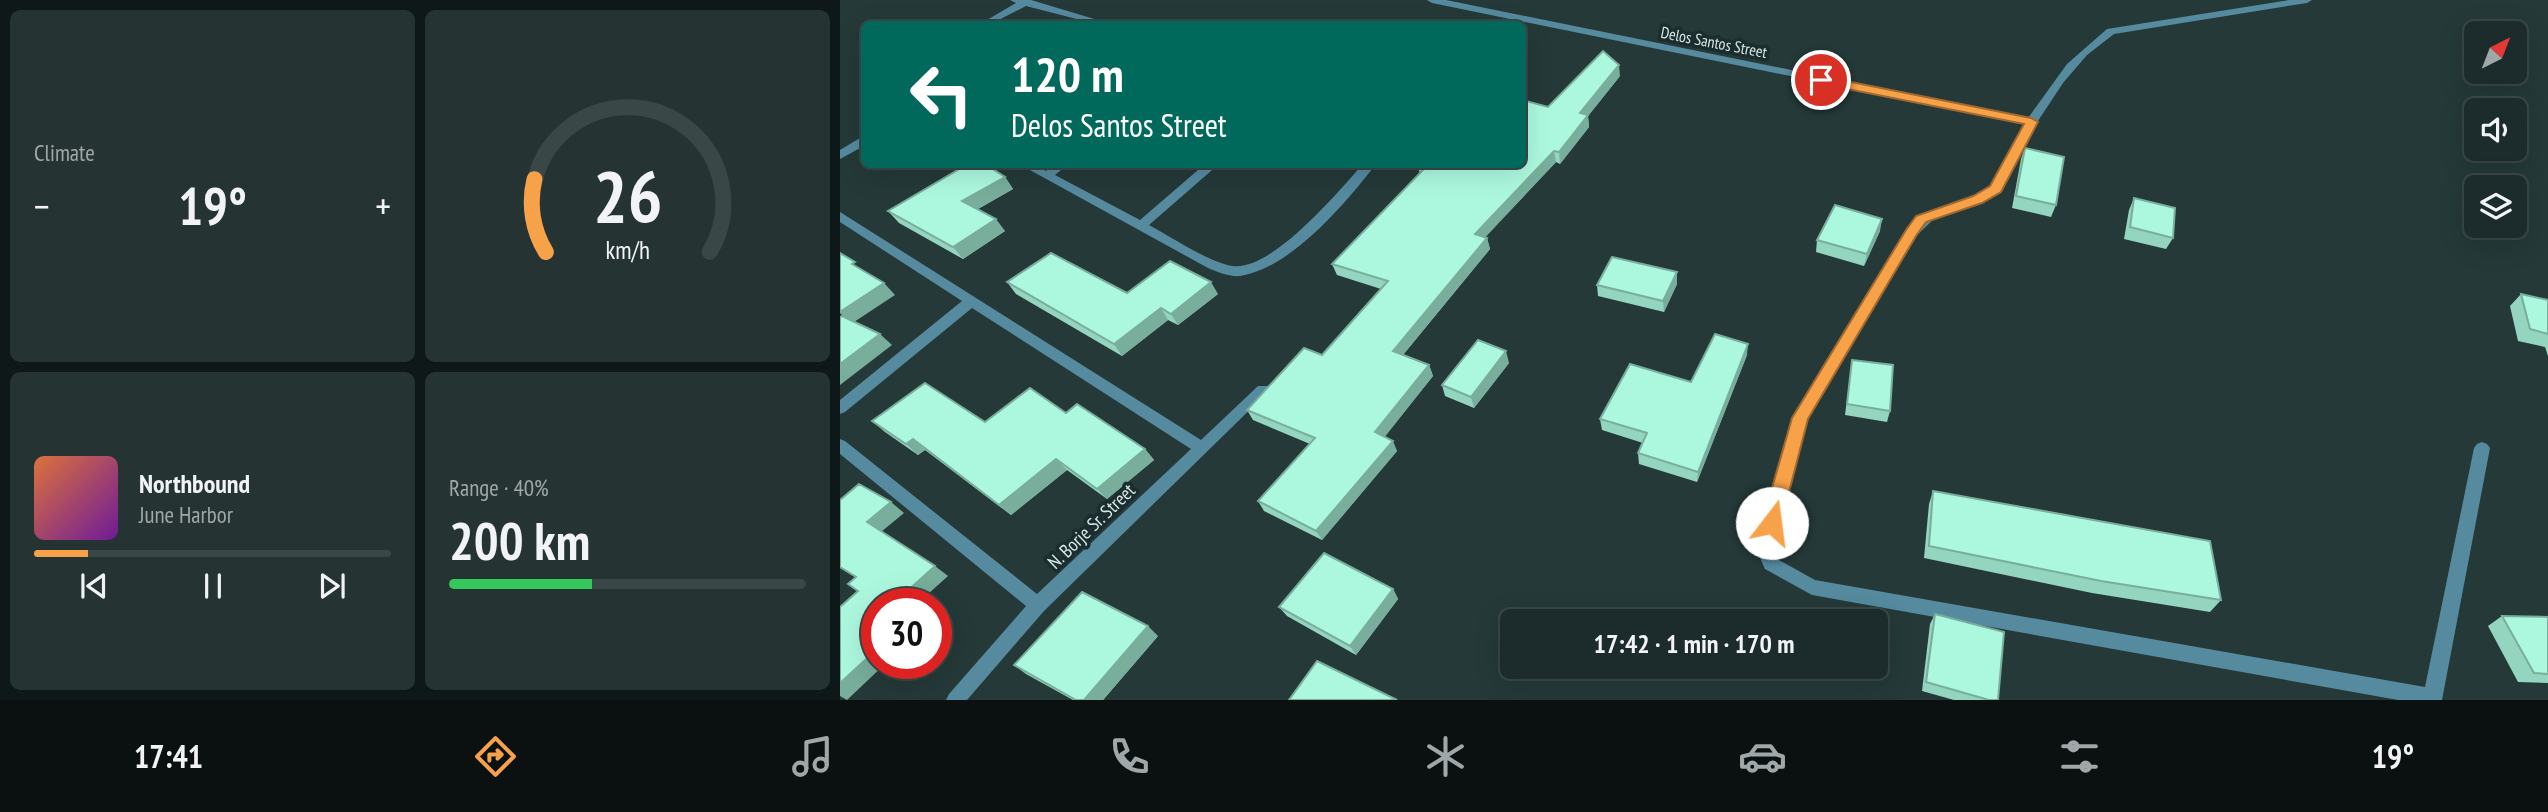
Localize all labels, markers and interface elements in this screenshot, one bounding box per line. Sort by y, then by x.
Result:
north arrow [2464,21,2527,84]
map controls [2464,21,2527,238]
street label: Delos Santos Street [1659,22,1769,62]
text: 120 m [1011,42,1124,106]
icon: left [896,49,987,140]
pin [1791,50,1851,110]
icon: arrive [1802,61,1840,99]
button: sound [2464,98,2527,161]
text: Delos Santos Street [1011,104,1227,146]
text: Climate [34,138,95,167]
text: 26 [593,148,662,242]
text: 19° [178,172,247,239]
button: layers [2464,175,2527,238]
text: − [34,181,50,230]
text: + [375,181,391,230]
text: km/h [605,234,650,266]
text: Northbound [139,467,250,500]
text: Range · 40% [449,473,549,502]
street label: N. Borje Sr. Street [1042,478,1140,574]
position arrow [1735,486,1809,560]
text: June Harbor [139,500,233,529]
text: 200 km [449,507,590,574]
icon: previous [75,567,113,605]
icon: pause [194,567,232,605]
icon: next [313,567,351,605]
speed limit sign: 30 [861,588,952,679]
text: 17:42 · 1 min · 170 m [1594,627,1794,660]
icon: directions [471,732,520,781]
icon: music [788,732,837,781]
icon: phone [1105,732,1154,781]
icon: climate [1421,732,1470,781]
icon: car [1738,732,1787,781]
icon: filters [2055,732,2104,781]
text: 17:41 [134,735,203,777]
text: 19° [2372,735,2414,777]

